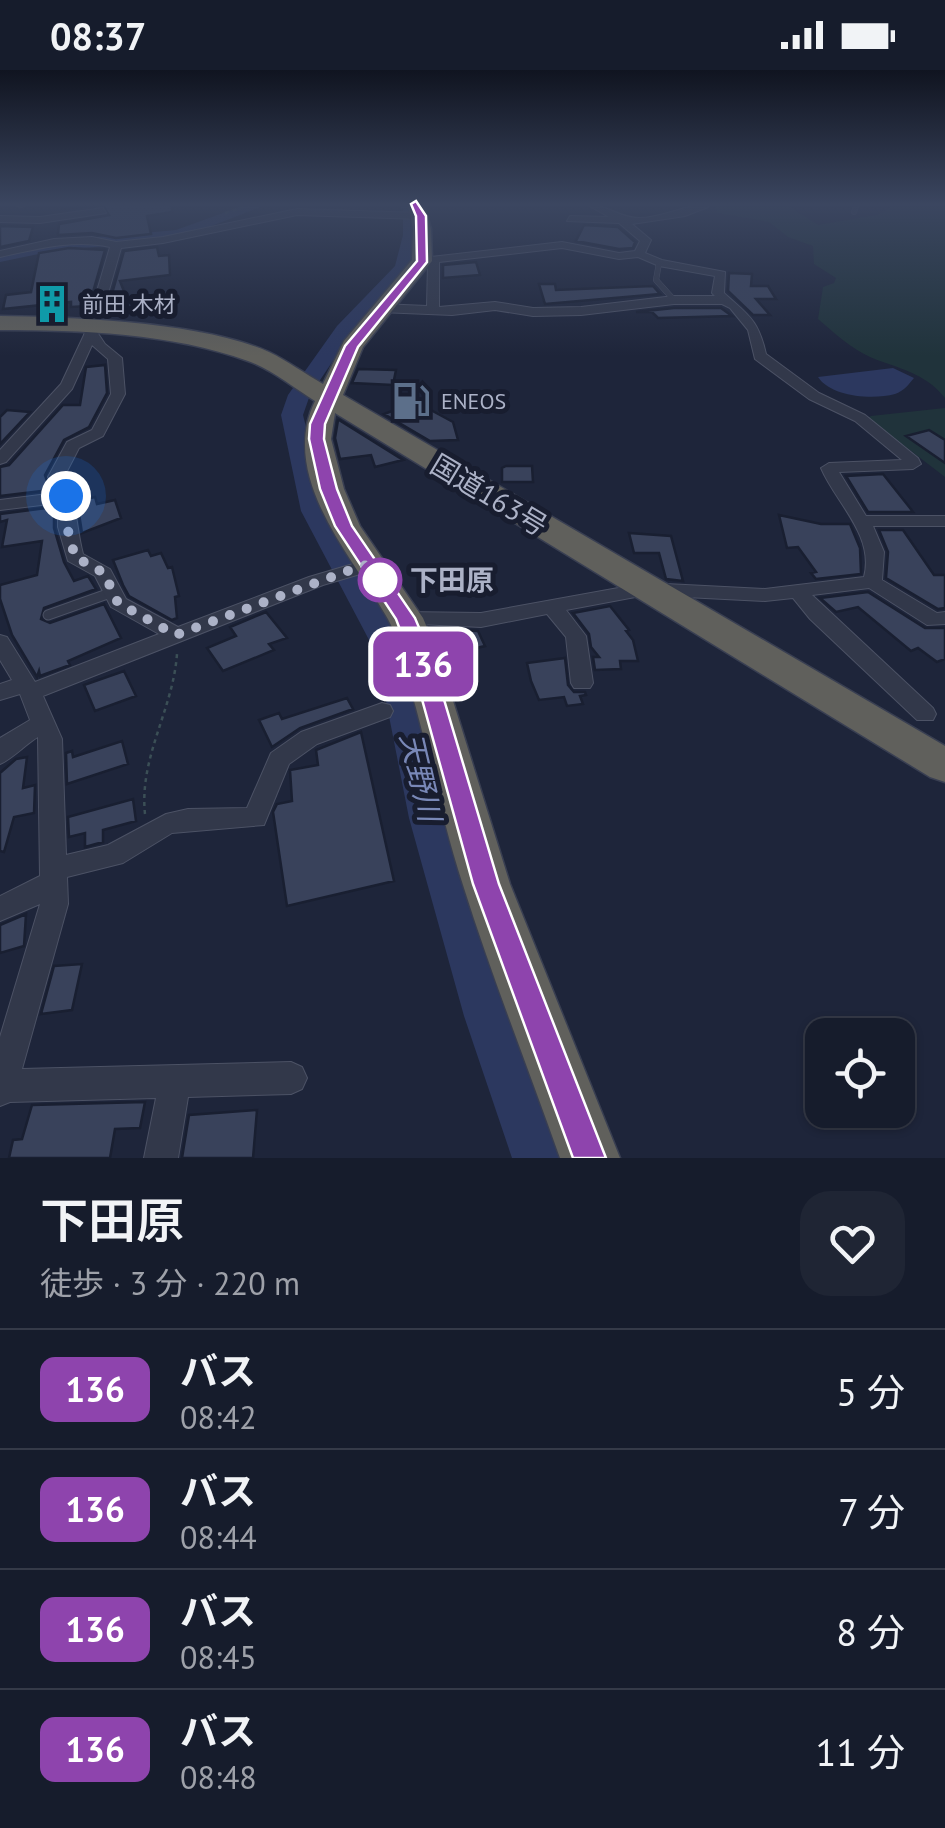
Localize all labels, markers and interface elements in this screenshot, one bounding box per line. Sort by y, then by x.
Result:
text: 08:37 [50,11,146,60]
building icon: 前田 木材 [31,283,73,325]
place label: 前田 木材 [82,290,176,318]
fuel station icon: ENEOS [390,380,432,422]
place label: ENEOS [441,387,506,415]
street label: 国道163号 [424,445,554,544]
your location [41,471,91,521]
marker: 下田原 [359,559,401,601]
place label: 下田原 [410,561,494,598]
line badge: 136 [366,632,480,696]
text: 136 [393,641,453,687]
water label: 天野川 [392,728,451,828]
map controls [805,1018,915,1128]
button: locate [805,1018,915,1128]
text: 下田原 [40,1189,184,1251]
button: heart [800,1191,905,1296]
text: 徒歩 · 3 分 · 220 m [40,1262,300,1304]
text: バス [180,1346,256,1395]
text: 136 [65,1366,125,1412]
text: 5 分 [836,1367,905,1416]
text: 08:42 [180,1396,257,1438]
text: バス [180,1466,256,1515]
text: 136 [65,1486,125,1532]
text: 7 分 [838,1487,905,1536]
text: 08:44 [180,1516,257,1558]
text: バス [180,1586,256,1635]
text: 136 [65,1606,125,1652]
text: 8 分 [836,1607,905,1656]
text: 08:45 [180,1636,257,1678]
text: バス [180,1706,256,1755]
text: 136 [65,1726,125,1772]
text: 11 分 [815,1727,905,1776]
text: 08:48 [180,1756,257,1798]

